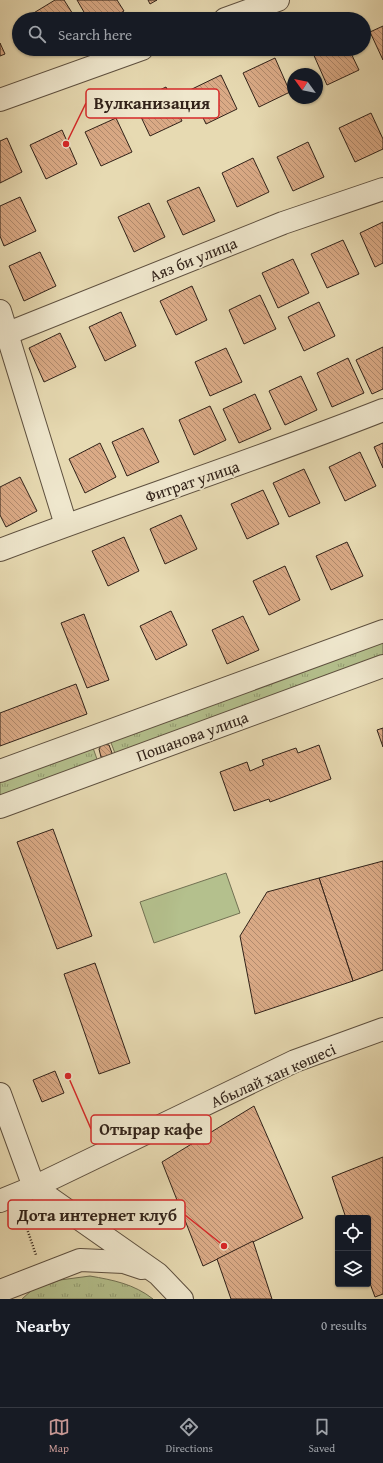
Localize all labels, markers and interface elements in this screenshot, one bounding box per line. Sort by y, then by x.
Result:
search box [12,12,371,56]
icon: search [26,23,48,45]
text: Search here [58,24,132,45]
north arrow [287,68,323,104]
callout: Вулканизация [86,89,219,118]
text: Вулканизация [94,90,210,115]
street label: Аяз би улица [146,230,241,287]
street label: Фитрат улица [142,454,243,508]
street label: Пошанова улица [133,704,252,767]
street label: Абылай хан көшесі [207,1036,340,1113]
callout: Отырар кафе [91,1115,211,1144]
text: Отырар кафе [99,1116,203,1141]
callout: Дота интернет клуб [8,1200,185,1229]
text: Дота интернет клуб [16,1202,177,1227]
map controls [335,1215,371,1287]
button: locate [335,1215,371,1251]
button: layers [335,1251,371,1287]
text: Nearby [16,1313,70,1338]
text: 0 results [321,1316,367,1335]
tab: Map [48,1416,70,1456]
tab: Directions [166,1416,213,1456]
tab: Saved [308,1416,335,1456]

